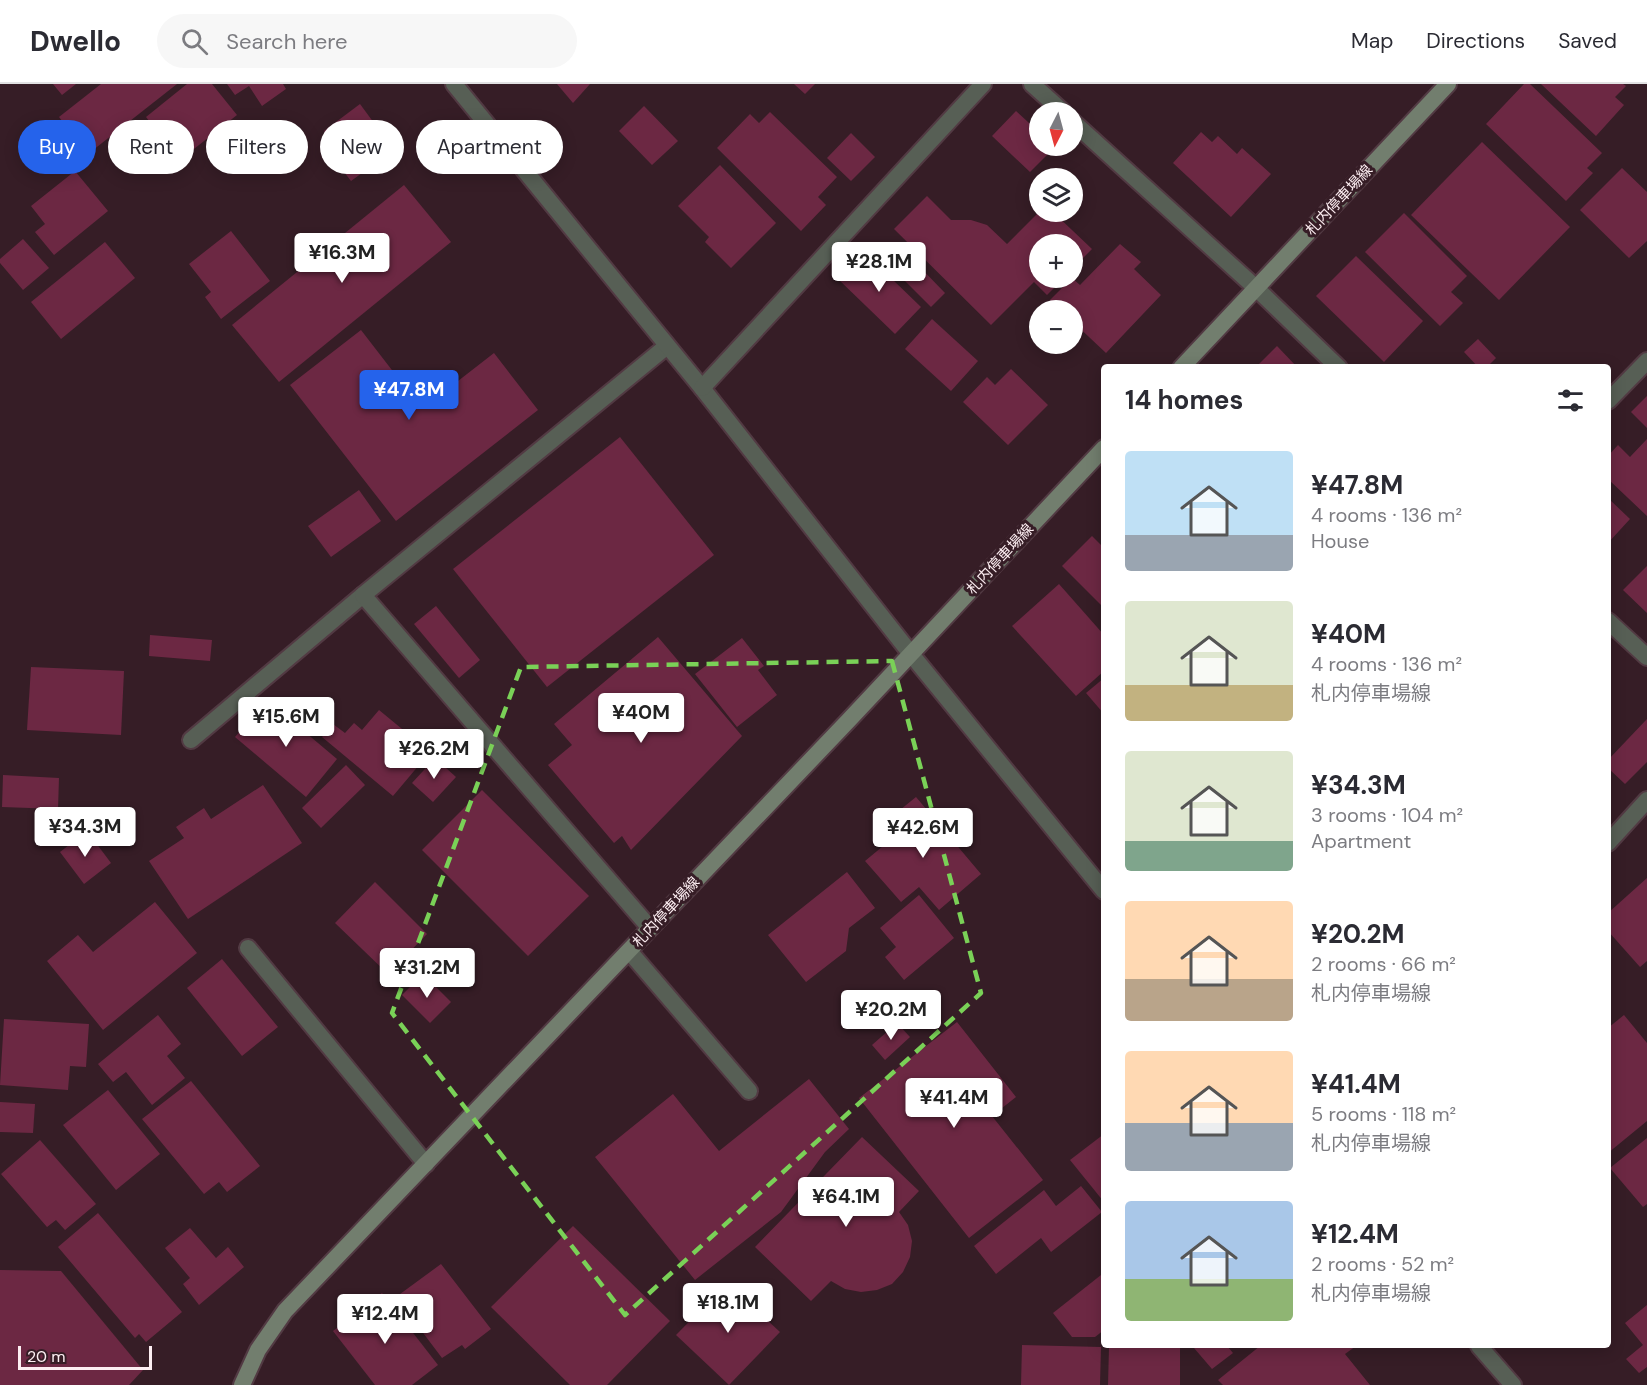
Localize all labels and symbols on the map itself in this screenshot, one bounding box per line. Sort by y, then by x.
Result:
north arrow [1029,102,1083,156]
street label: 札内停車場線 [1301,160,1377,240]
pin: ¥16.3M [293,233,391,284]
pin: ¥28.1M [830,242,928,293]
pin: ¥47.8M [360,370,458,421]
street label: 札内停車場線 [962,519,1038,599]
pin: ¥40M [605,693,677,744]
pin: ¥15.6M [237,697,335,748]
pin: ¥26.2M [385,729,483,780]
pin: ¥34.3M [36,807,134,858]
pin: ¥42.6M [874,808,972,859]
street label: 札内停車場線 [628,872,704,952]
pin: ¥31.2M [378,948,476,999]
pin: ¥20.2M [842,990,940,1041]
pin: ¥41.4M [905,1078,1003,1129]
pin: ¥64.1M [797,1177,895,1228]
pin: ¥18.1M [679,1283,777,1334]
pin: ¥12.4M [336,1294,434,1345]
scale bar [18,1343,152,1370]

